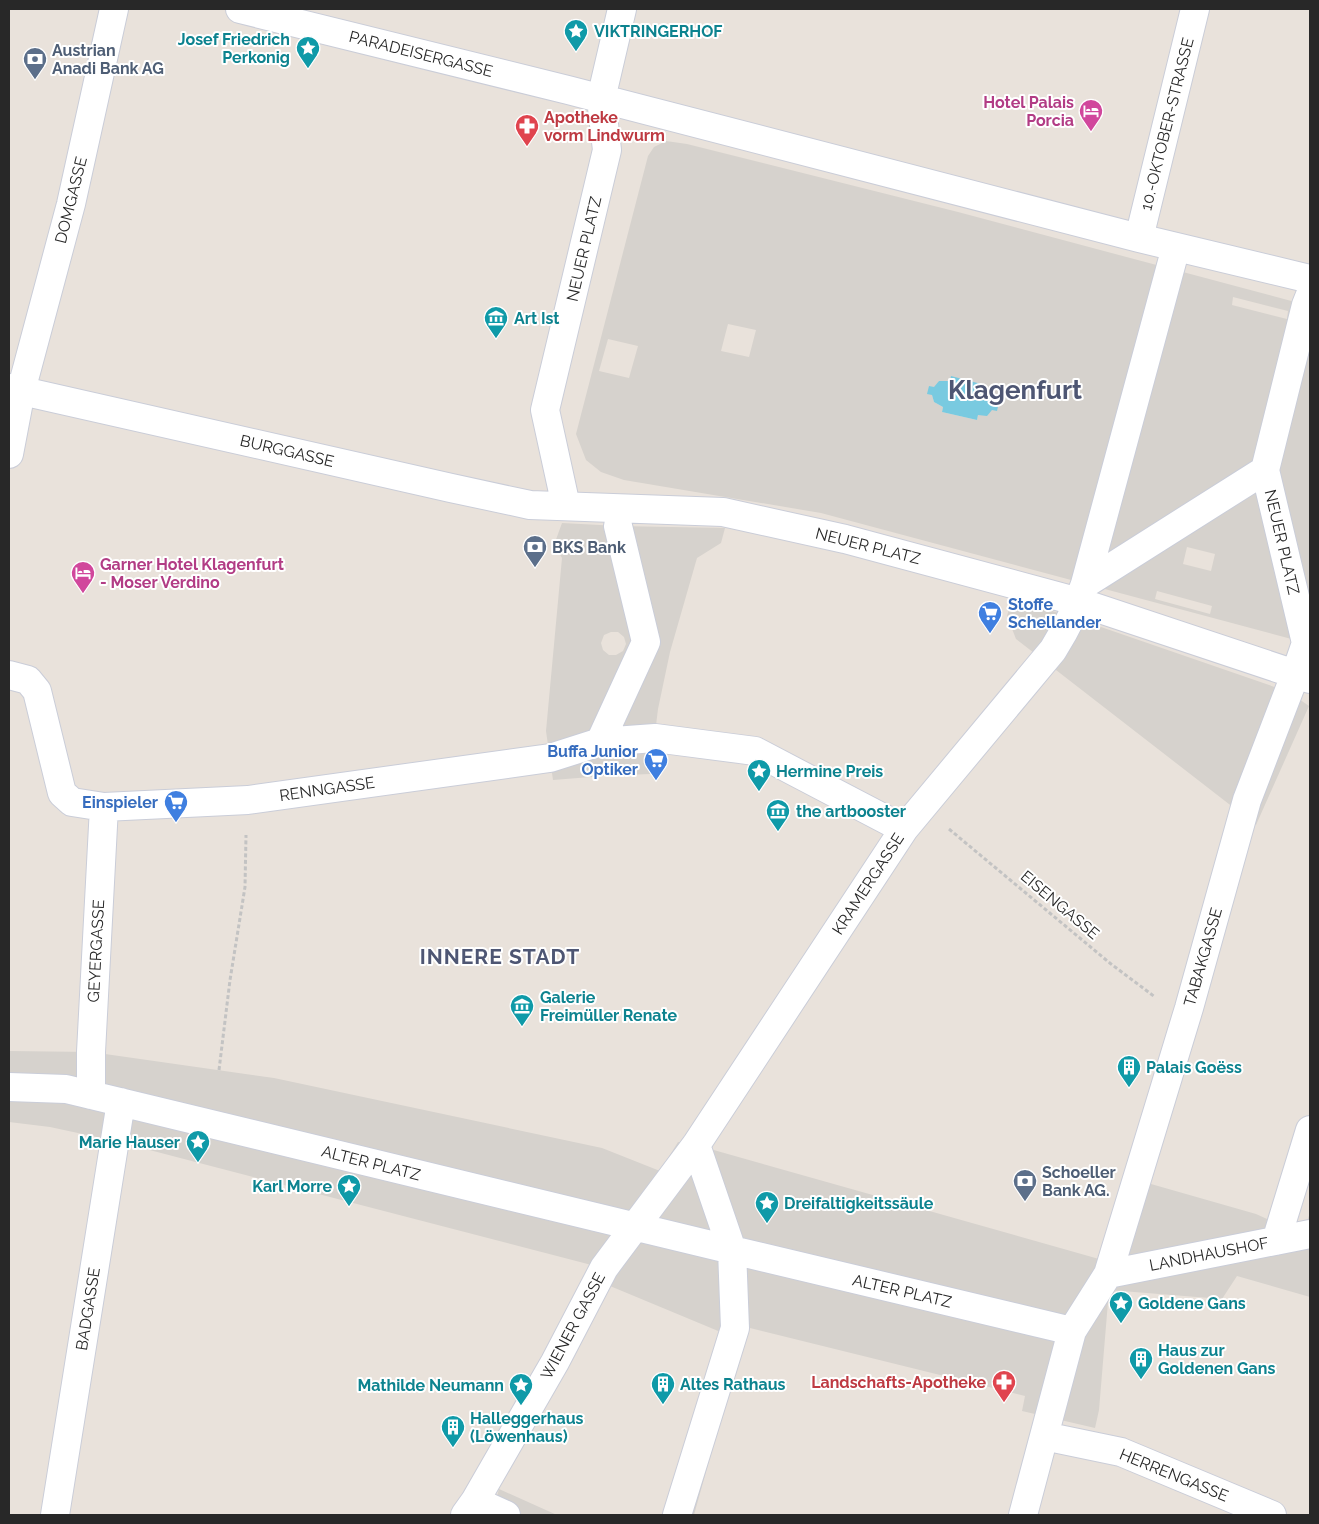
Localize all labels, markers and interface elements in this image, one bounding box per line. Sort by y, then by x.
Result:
place icon: VIKTRINGERHOF [563,18,589,52]
place label: VIKTRINGERHOF [594,22,722,41]
street label: PARADEISERGASSE [347,27,495,81]
place label: Josef Friedrich Perkonig [178,30,290,67]
place icon: Josef Friedrich Perkonig [295,35,321,69]
street label: 10.-OKTOBER-STRASSE [1136,35,1198,212]
place label: Austrian Anadi Bank AG [52,41,164,78]
bank icon: Austrian Anadi Bank AG [22,46,48,80]
place label: Hotel Palais Porcia [983,93,1074,130]
hotel icon: Hotel Palais Porcia [1078,98,1104,132]
place label: Apotheke vorm Lindwurm [544,108,665,145]
pharmacy icon: Apotheke vorm Lindwurm [514,113,540,147]
street label: DOMGASSE [51,154,91,245]
street label: NEUER PLATZ [563,195,605,303]
museum icon: Art Ist [483,305,509,339]
place label: Art Ist [514,309,559,328]
district label: Klagenfurt [948,375,1082,405]
street label: BURGGASSE [238,431,336,471]
street label: NEUER PLATZ [1261,488,1303,596]
street label: NEUER PLATZ [814,524,922,568]
bank icon: BKS Bank [522,534,548,568]
place label: BKS Bank [552,538,626,557]
place label: Garner Hotel Klagenfurt - Moser Verdino [100,555,284,592]
hotel icon: Garner Hotel Klagenfurt - Moser Verdino [70,560,96,594]
place label: Stoffe Schellander [1008,595,1101,632]
supermarket icon: Stoffe Schellander [977,600,1003,634]
place label: Buffa Junior Optiker [547,742,638,779]
supermarket icon: Buffa Junior Optiker [643,747,669,781]
place icon: Hermine Preis [746,758,772,792]
place label: Hermine Preis [776,762,883,781]
street label: RENNGASSE [278,773,376,805]
supermarket icon: Einspieler [163,789,189,823]
place label: Einspieler [82,793,158,812]
museum icon: the artbooster [765,798,791,832]
place label: the artbooster [796,802,906,821]
street label: KRAMERGASSE [828,830,908,938]
street label: EISENGASSE [1017,867,1103,944]
street label: GEYERGASSE [84,899,108,1003]
street label: TABAKGASSE [1180,905,1226,1008]
district label: INNERE STADT [420,944,580,969]
place label: Galerie Freimüller Renate [540,988,677,1025]
museum icon: Galerie Freimüller Renate [509,993,535,1027]
building icon: Palais Goëss [1116,1054,1142,1088]
place label: Palais Goëss [1146,1058,1242,1077]
place icon: Marie Hauser [185,1129,211,1163]
place label: Marie Hauser [79,1133,180,1152]
street label: ALTER PLATZ [320,1142,422,1184]
place label: Schoeller Bank AG. [1042,1163,1116,1200]
bank icon: Schoeller Bank AG. [1012,1168,1038,1202]
place icon: Karl Morre [336,1173,362,1207]
place label: Karl Morre [252,1177,332,1196]
place icon: Dreifaltigkeitssäule [754,1190,780,1224]
place label: Dreifaltigkeitssäule [784,1194,934,1213]
street label: LANDHAUSHOF [1148,1233,1270,1275]
street label: BADGASSE [72,1266,104,1352]
street label: WIENER GASSE [537,1269,609,1383]
street label: ALTER PLATZ [851,1270,953,1312]
place icon: Goldene Gans [1108,1290,1134,1324]
place label: Goldene Gans [1138,1294,1246,1313]
place label: Haus zur Goldenen Gans [1158,1341,1275,1378]
building icon: Haus zur Goldenen Gans [1128,1346,1154,1380]
pharmacy icon: Landschafts-Apotheke [991,1369,1017,1403]
building icon: Altes Rathaus [650,1371,676,1405]
place icon: Mathilde Neumann [508,1372,534,1406]
place label: Landschafts-Apotheke [811,1373,986,1392]
place label: Altes Rathaus [680,1375,786,1394]
place label: Mathilde Neumann [358,1376,504,1395]
place label: Halleggerhaus (Löwenhaus) [470,1409,584,1446]
building icon: Halleggerhaus (Löwenhaus) [440,1414,466,1448]
street label: HERRENGASSE [1117,1444,1231,1506]

